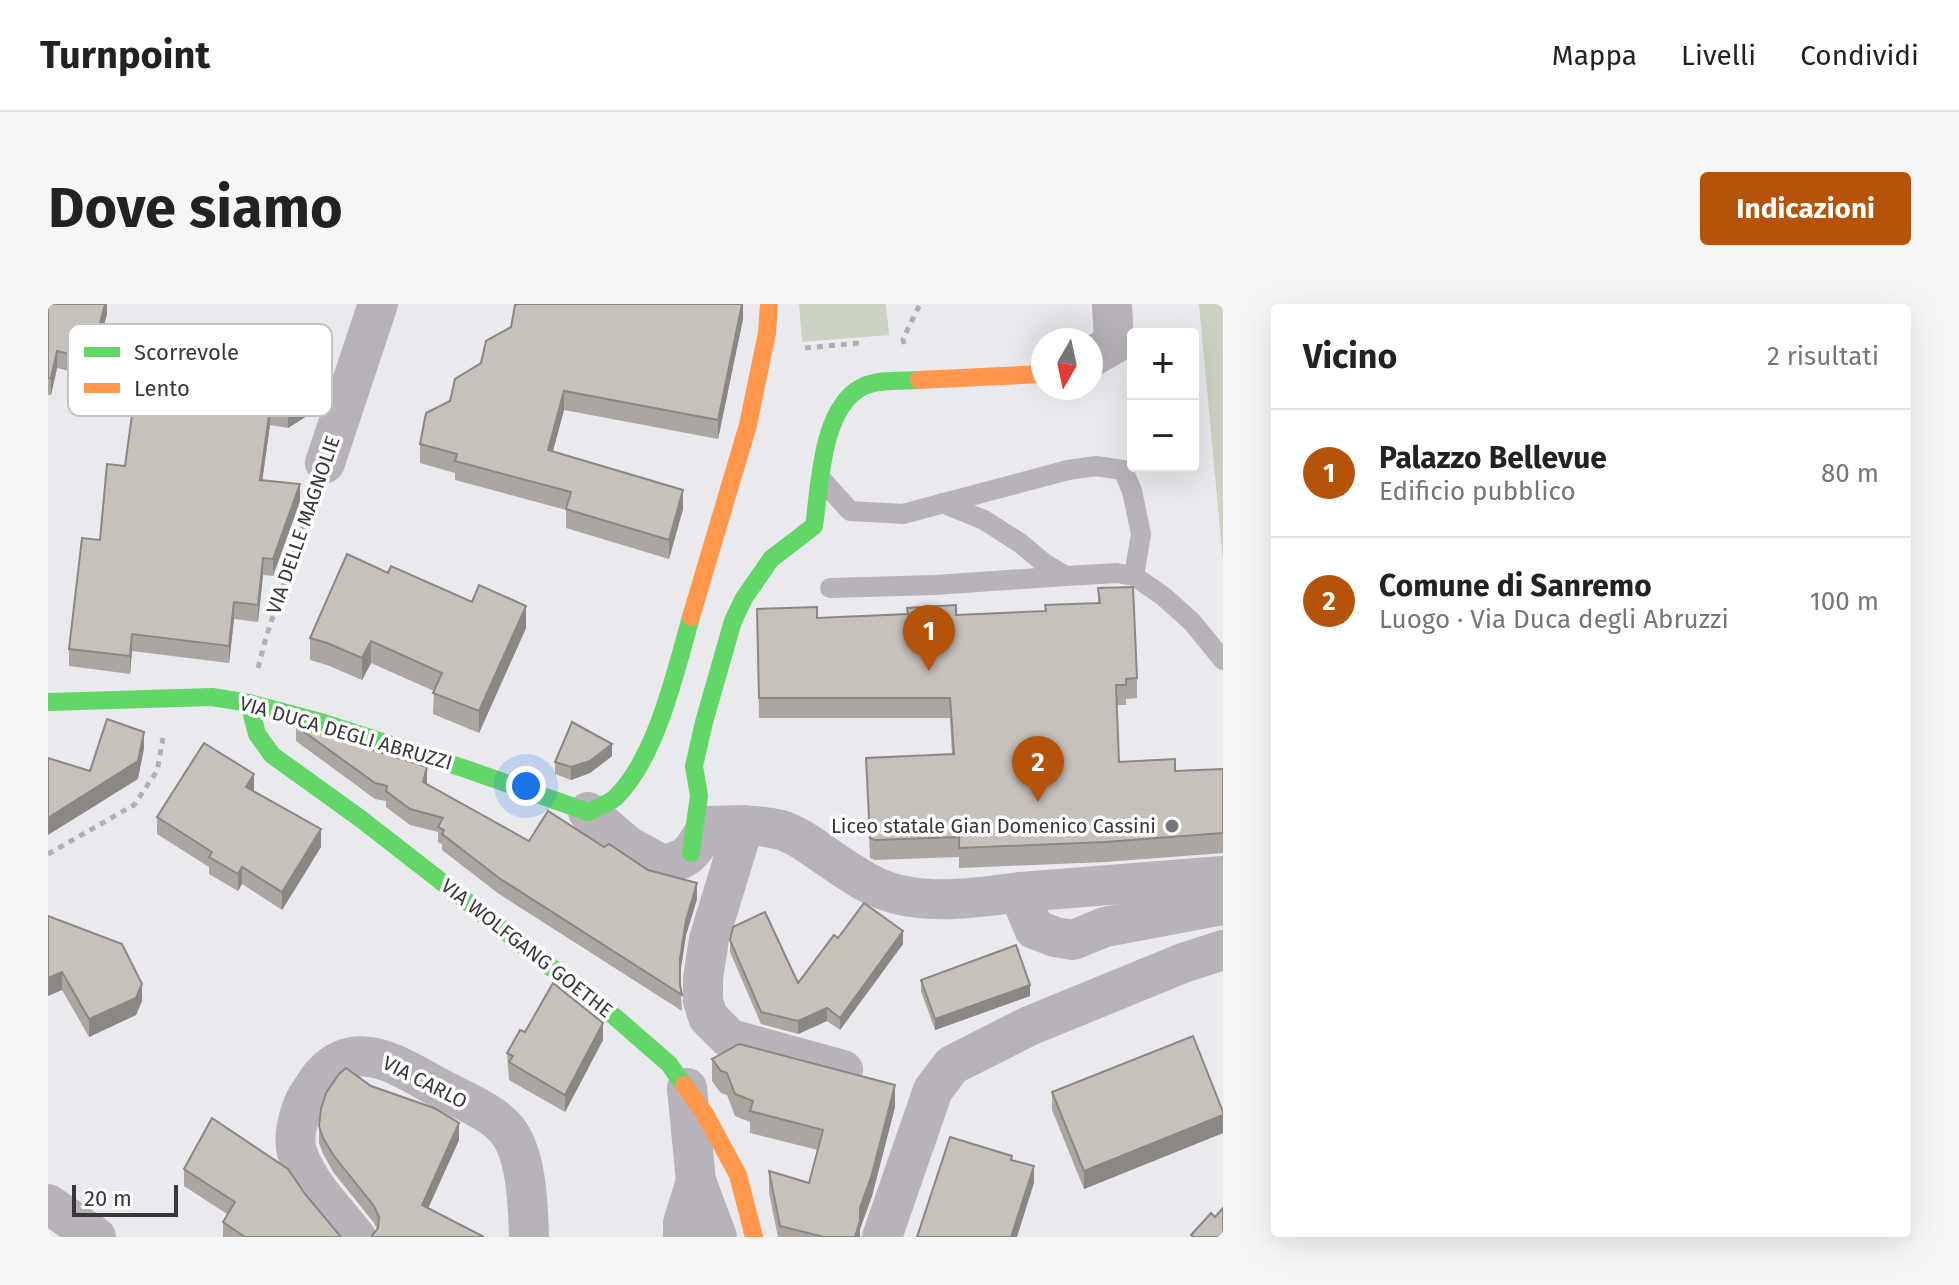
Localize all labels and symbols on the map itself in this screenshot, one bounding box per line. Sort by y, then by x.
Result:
legend [68,324,332,416]
north arrow [1031,328,1103,400]
text: Scorrevole [134,339,239,366]
text: Lento [134,375,190,402]
street label: VIA DELLE MAGNOLIE [261,433,345,617]
pin: 1 [903,605,955,671]
street label: VIA DUCA DEGLI ABRUZZI [237,691,455,775]
pin: 2 [1012,736,1064,802]
your location [506,766,546,806]
place label: Liceo statale Gian Domenico Cassini [831,814,1156,838]
marker: Liceo statale Gian Domenico Cassini [1163,817,1181,835]
street label: VIA WOLFGANG GOETHE [436,874,618,1022]
street label: VIA CARLO [379,1051,471,1113]
scale bar [72,1181,178,1217]

